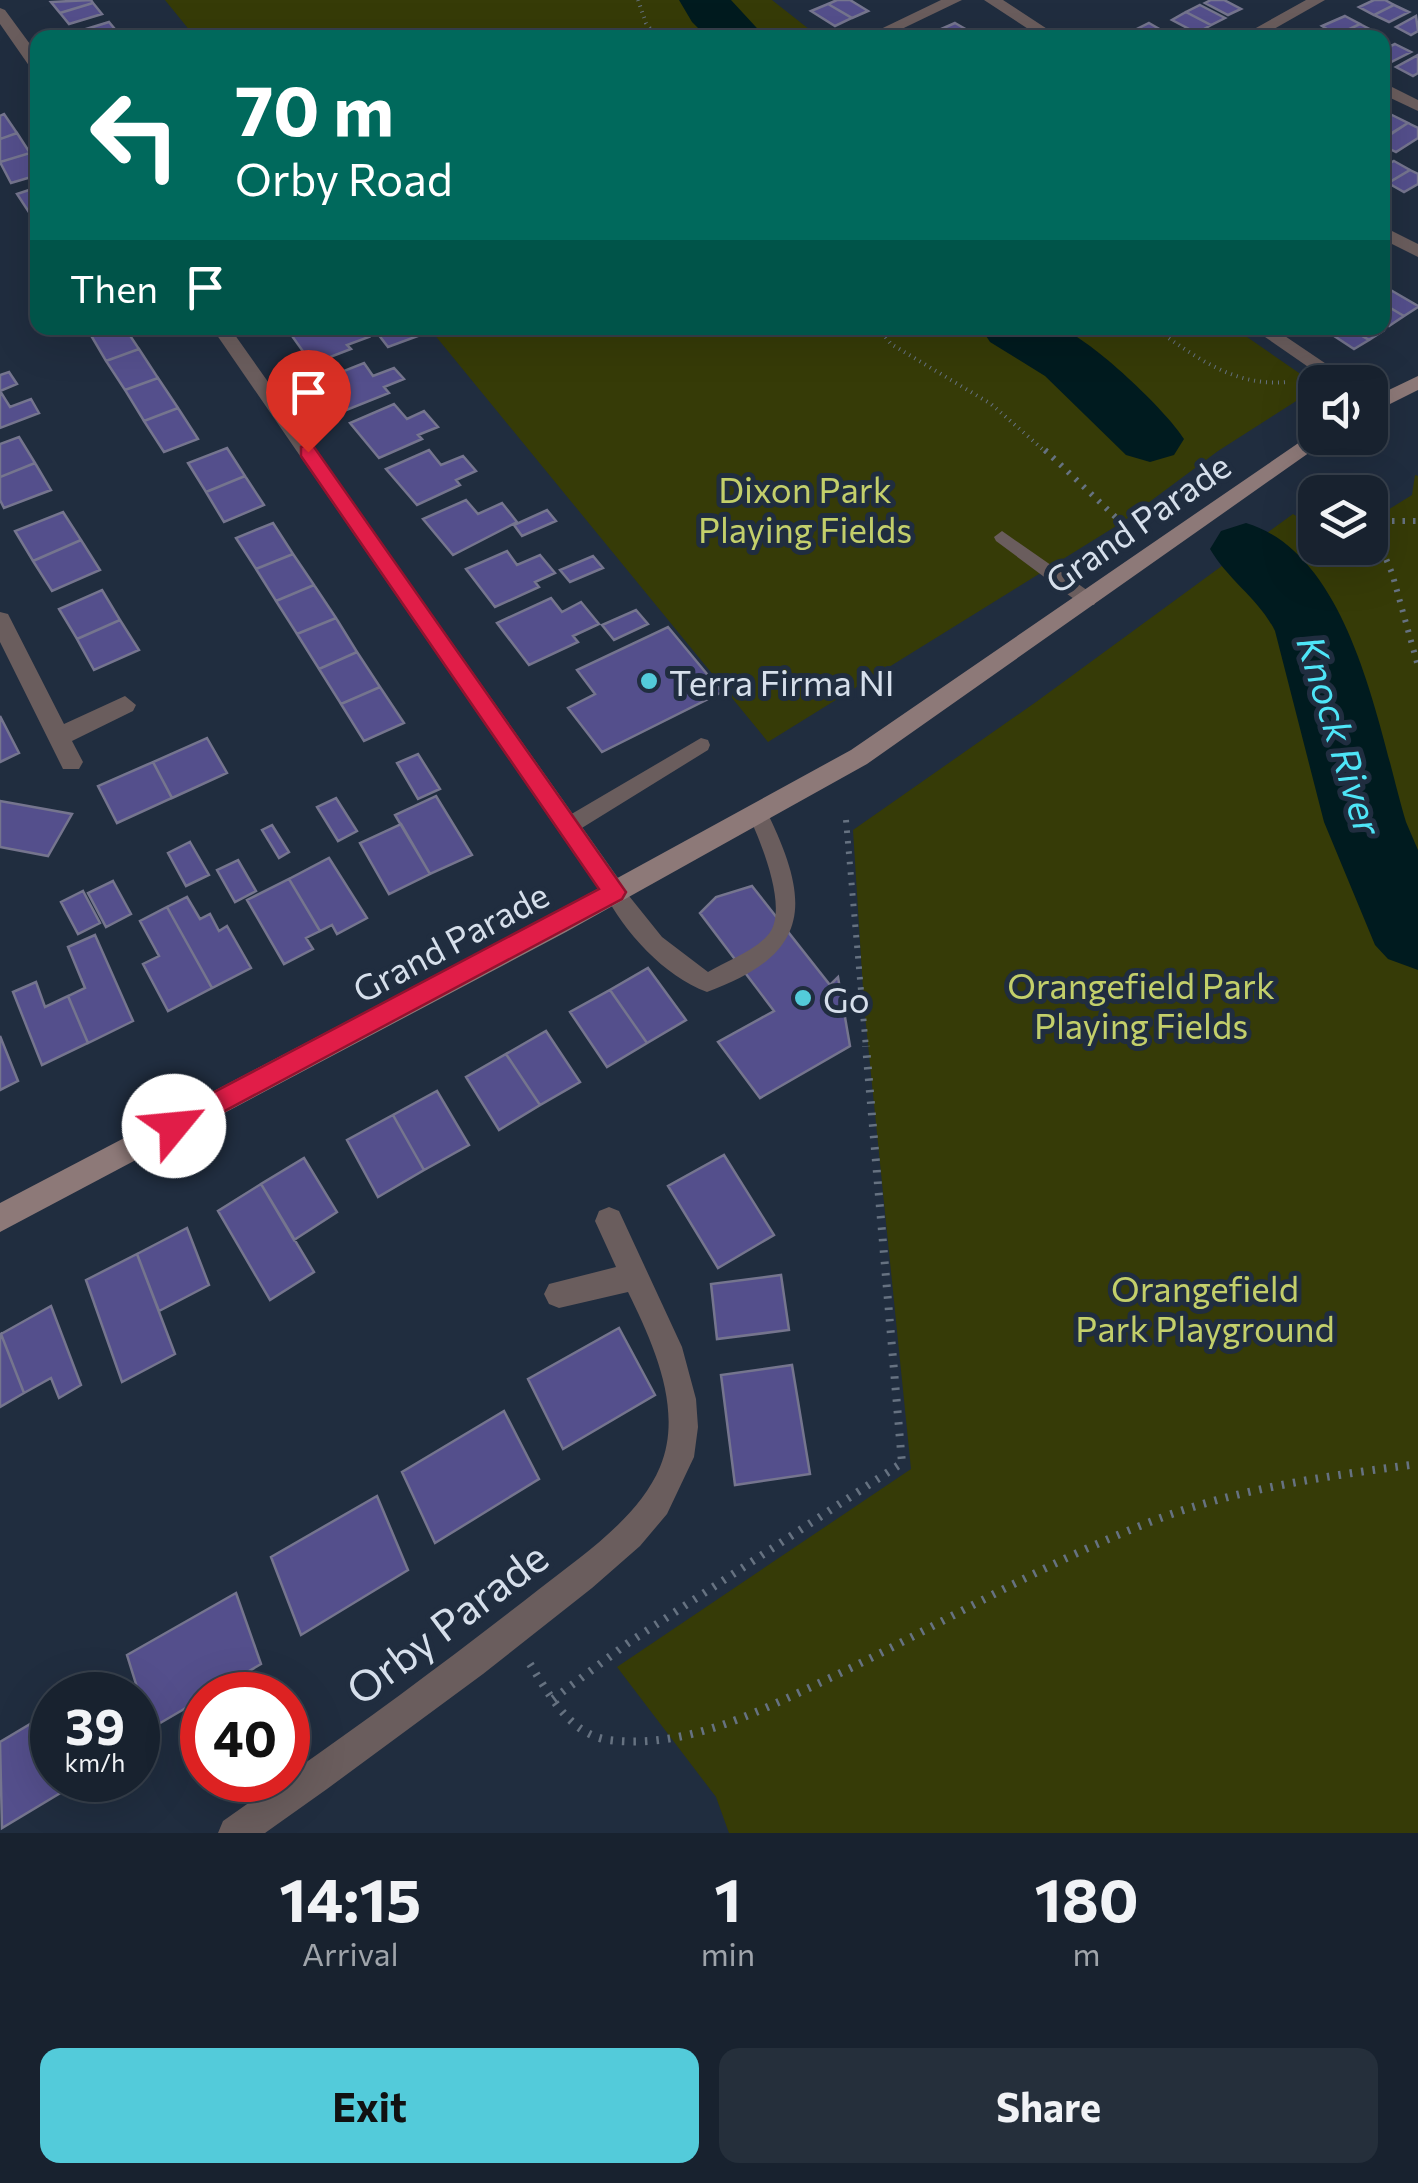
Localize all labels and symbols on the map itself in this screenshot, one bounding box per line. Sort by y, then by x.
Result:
pin [266,350,351,453]
street label: Grand Parade [1036,443,1238,601]
park label: Dixon Park Playing Fields [698,467,912,550]
water label: Knock River [1288,630,1394,842]
place label: Terra Firma NI [669,660,895,703]
marker: Terra Firma NI [638,670,660,692]
street label: Grand Parade [345,871,555,1011]
park label: Orangefield Park Playing Fields [1007,963,1275,1046]
place label: Go [823,977,870,1020]
marker: Go [792,987,814,1009]
position arrow [122,1074,226,1178]
park label: Orangefield Park Playground [1075,1266,1335,1349]
street label: Orby Parade [335,1530,557,1714]
speed limit sign: 40 [180,1672,310,1802]

